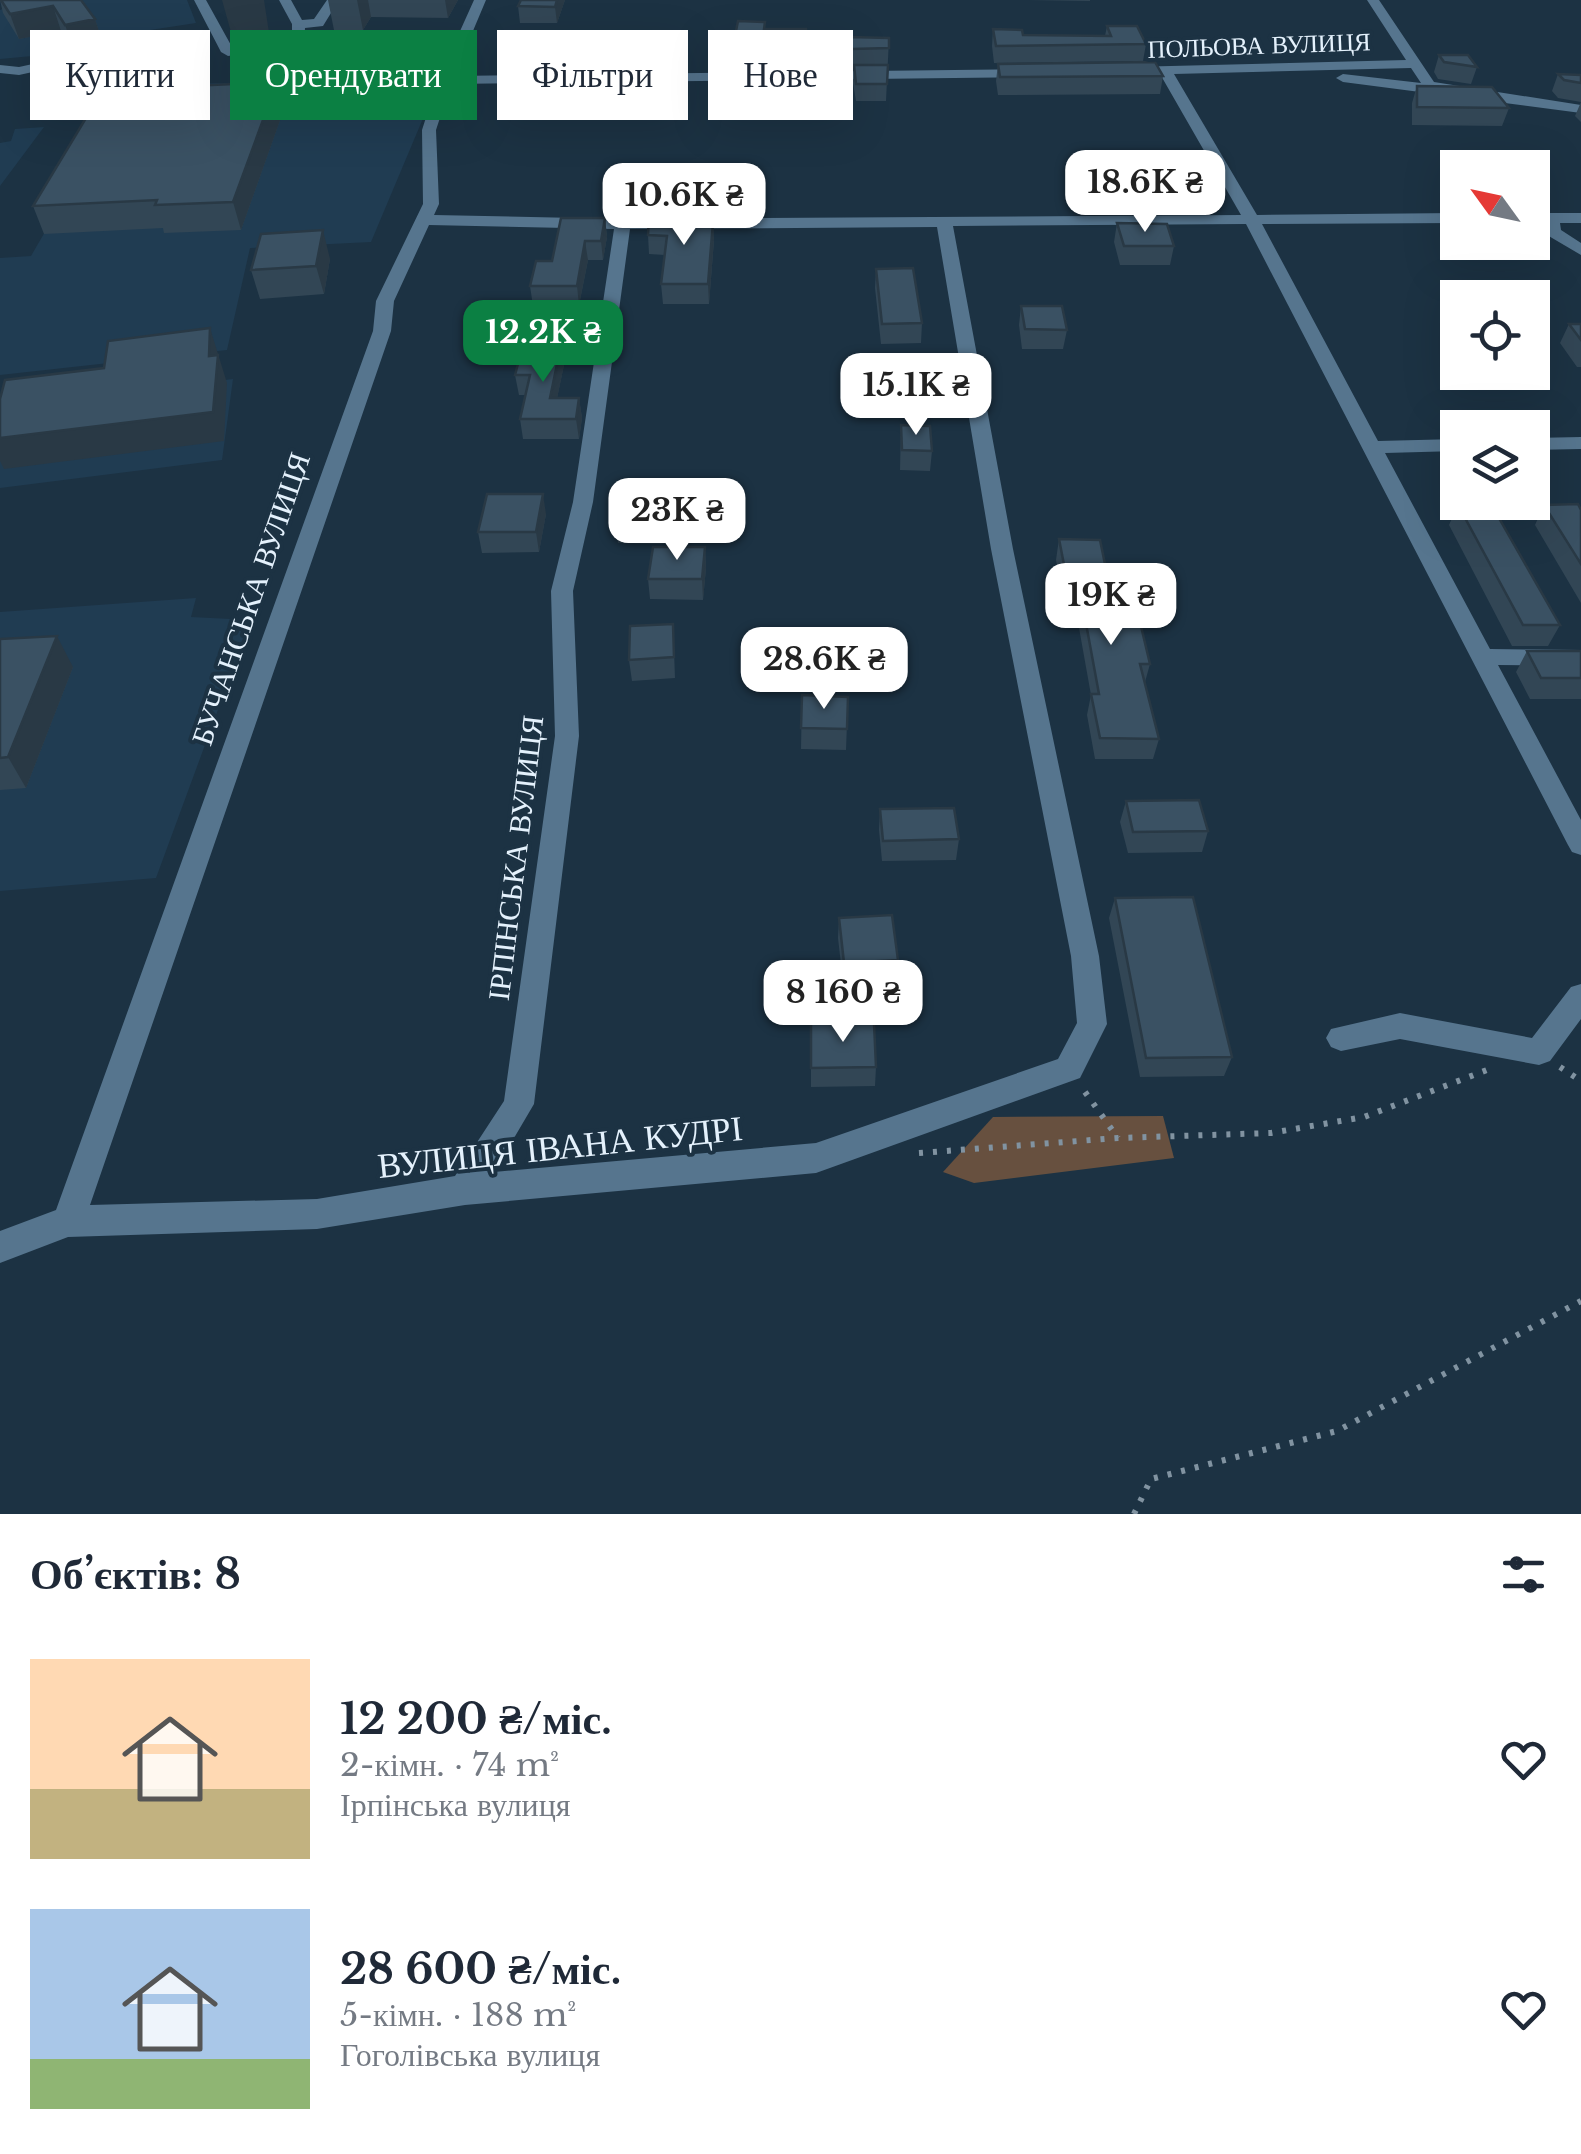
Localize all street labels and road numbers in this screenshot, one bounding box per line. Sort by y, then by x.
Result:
street label: ПОЛЬОВА ВУЛИЦЯ [1147,26,1371,65]
street label: БУЧАНСЬКА ВУЛИЦЯ [183,448,318,750]
street label: ІРПІНСЬКА ВУЛИЦЯ [480,713,551,1002]
street label: ВУЛИЦЯ ІВАНА КУДРІ [375,1106,744,1187]

